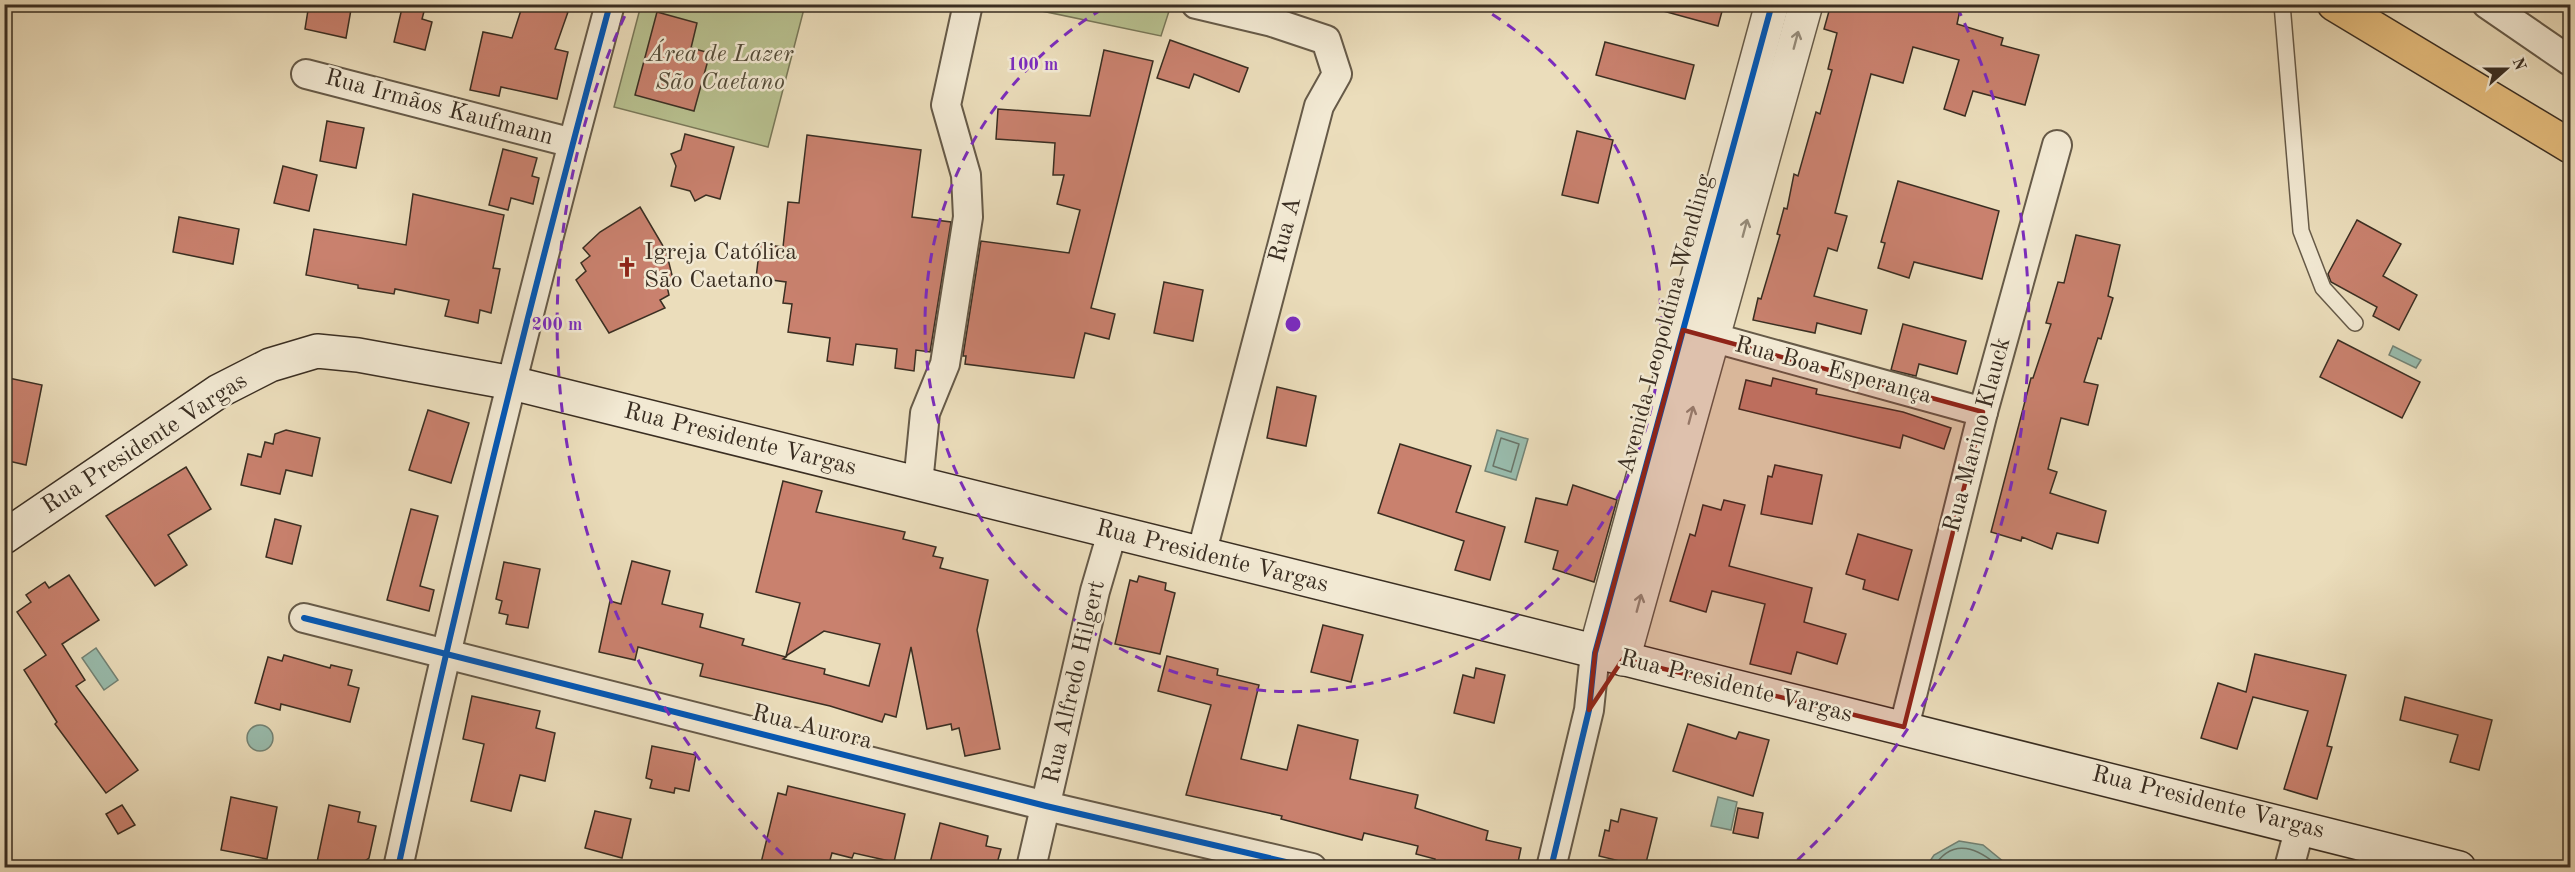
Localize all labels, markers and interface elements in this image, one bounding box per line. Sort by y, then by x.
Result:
one-way arrow [1791,30,1803,49]
park label: Área de Lazer São Caetano [645,38,794,95]
north arrow [2476,39,2536,99]
text: 100 m [1008,56,1058,74]
text: N [2508,56,2528,74]
street label: Rua Irmãos Kaufmann [322,66,556,150]
street label: Avenida Leopoldina Wendling [1614,172,1718,476]
street label: Rua A [1266,195,1306,265]
one-way arrow [1739,218,1751,237]
place label: Igreja Católica São Caetano [644,241,797,293]
church icon: Igreja Católica São Caetano [615,255,639,279]
centre of rings [1283,314,1303,334]
text: 200 m [532,316,582,334]
street label: Rua Boa Esperança [1732,333,1934,409]
street label: Rua Marino Klauck [1940,335,2016,535]
street label: Rua Presidente Vargas [38,369,252,519]
street label: Rua Presidente Vargas [621,399,859,481]
one-way arrow [1685,406,1697,425]
street label: Rua Presidente Vargas [1093,516,1331,598]
street label: Rua Alfredo Hilgert [1040,578,1110,786]
one-way arrow [1634,594,1645,613]
street label: Rua Presidente Vargas [1617,646,1855,728]
street label: Rua Aurora [749,701,875,755]
street label: Rua Presidente Vargas [2089,762,2327,844]

